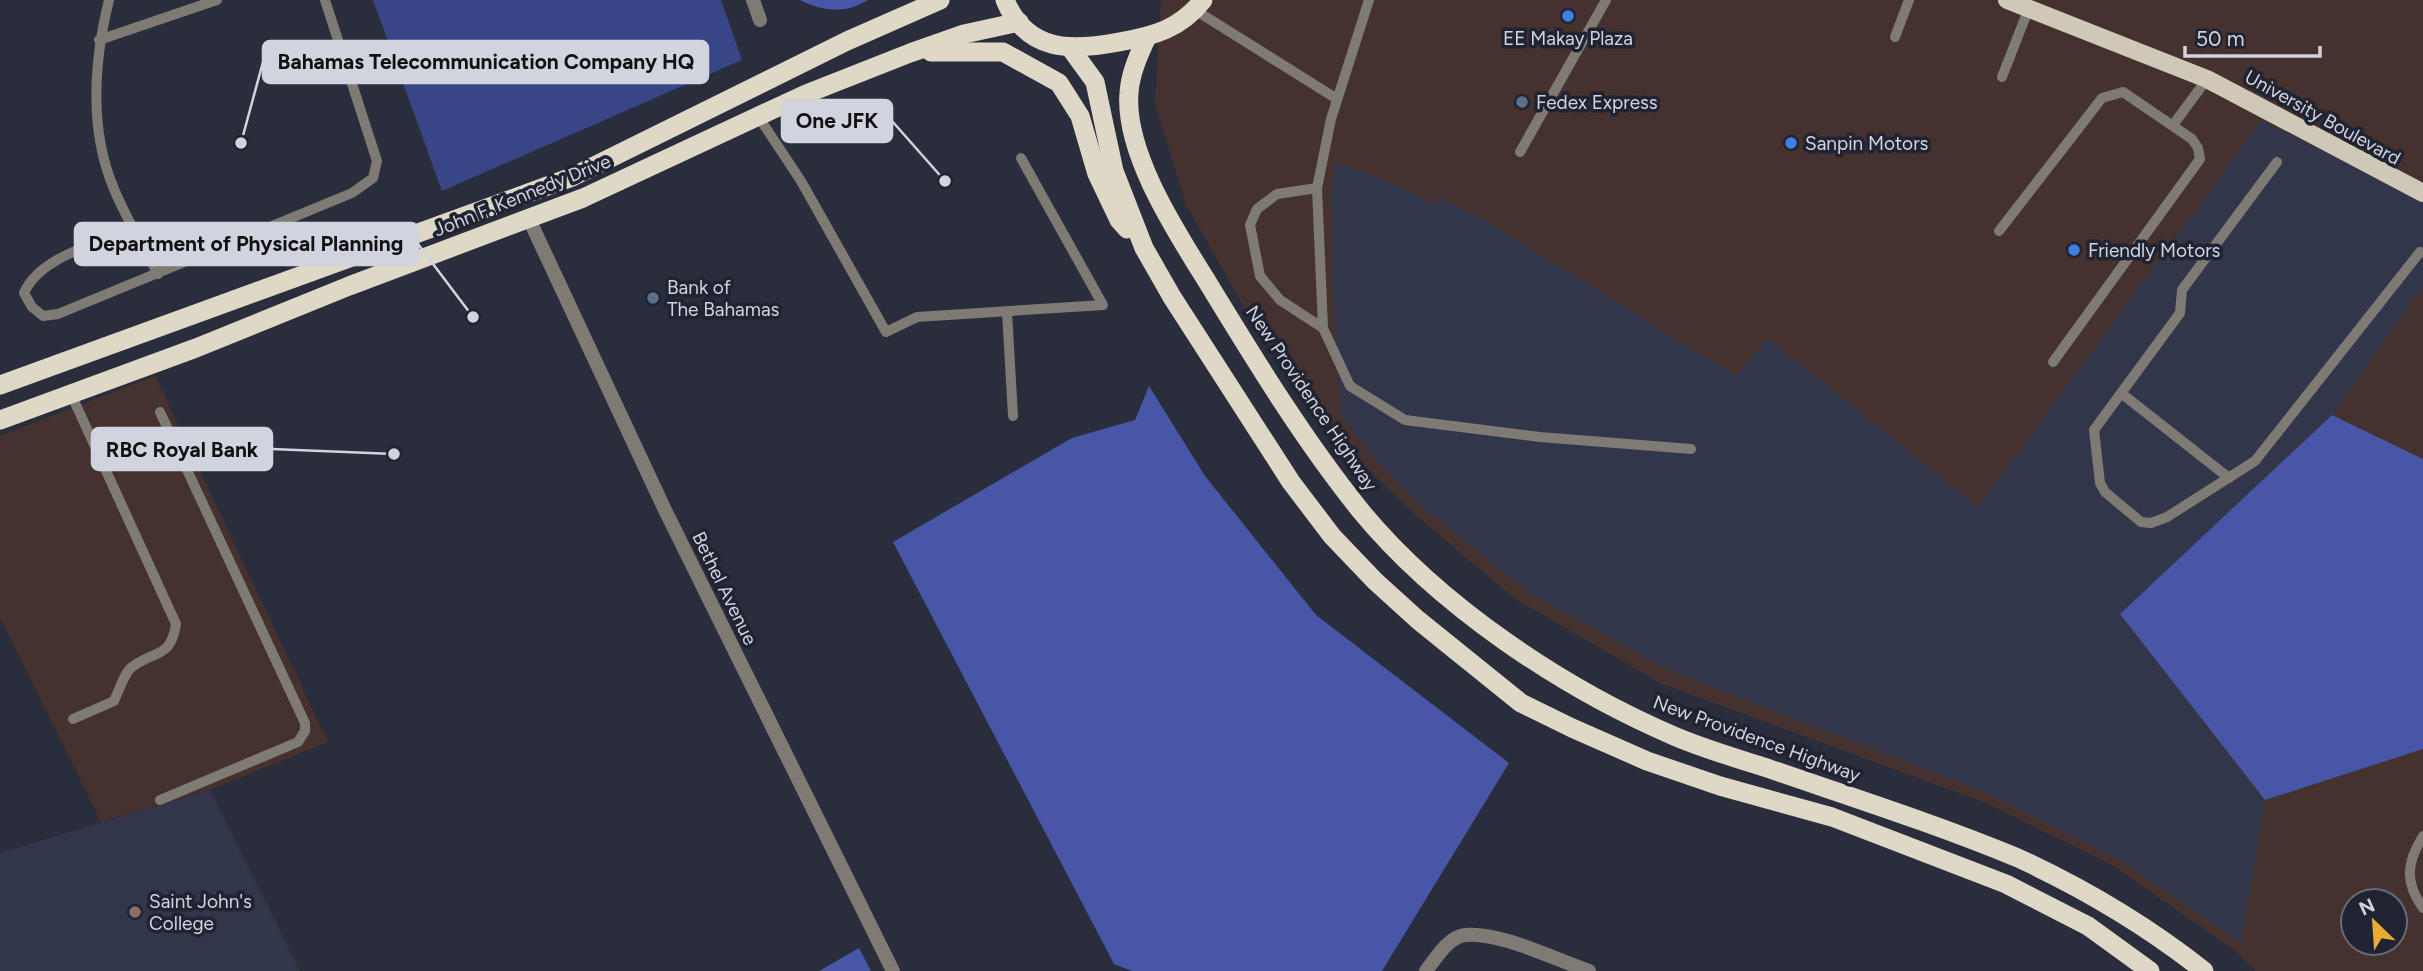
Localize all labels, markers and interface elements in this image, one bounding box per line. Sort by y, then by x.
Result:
marker: EE Makay Plaza [1560,8,1576,24]
scale bar [2185,14,2320,58]
text: 50 m [2196,26,2245,51]
place label: EE Makay Plaza [1503,27,1633,50]
callout: Bahamas Telecommunication Company HQ [263,41,708,83]
text: Bahamas Telecommunication Company HQ [278,49,694,74]
street label: University Boulevard [2241,65,2405,170]
place label: Fedex Express [1536,91,1658,114]
marker: Fedex Express [1514,94,1530,110]
callout: One JFK [782,100,892,142]
text: One JFK [796,108,878,133]
place label: Sanpin Motors [1805,132,1929,155]
marker: Sanpin Motors [1783,135,1799,151]
street label: John F. Kennedy Drive [430,149,614,241]
callout: Department of Physical Planning [75,223,418,265]
text: Department of Physical Planning [89,231,403,256]
place label: Friendly Motors [2088,239,2221,262]
marker: Friendly Motors [2066,242,2082,258]
place label: Bank of The Bahamas [667,276,780,321]
marker: Bank of The Bahamas [645,290,661,306]
street label: New Providence Highway [1241,301,1382,495]
callout: RBC Royal Bank [92,428,272,470]
text: RBC Royal Bank [106,437,259,462]
street label: Bethel Avenue [687,528,762,649]
street label: New Providence Highway [1650,690,1864,787]
north arrow [2339,887,2409,957]
place label: Saint John's College [149,890,252,935]
text: N [2356,894,2379,921]
marker: Saint John's College [127,904,143,920]

